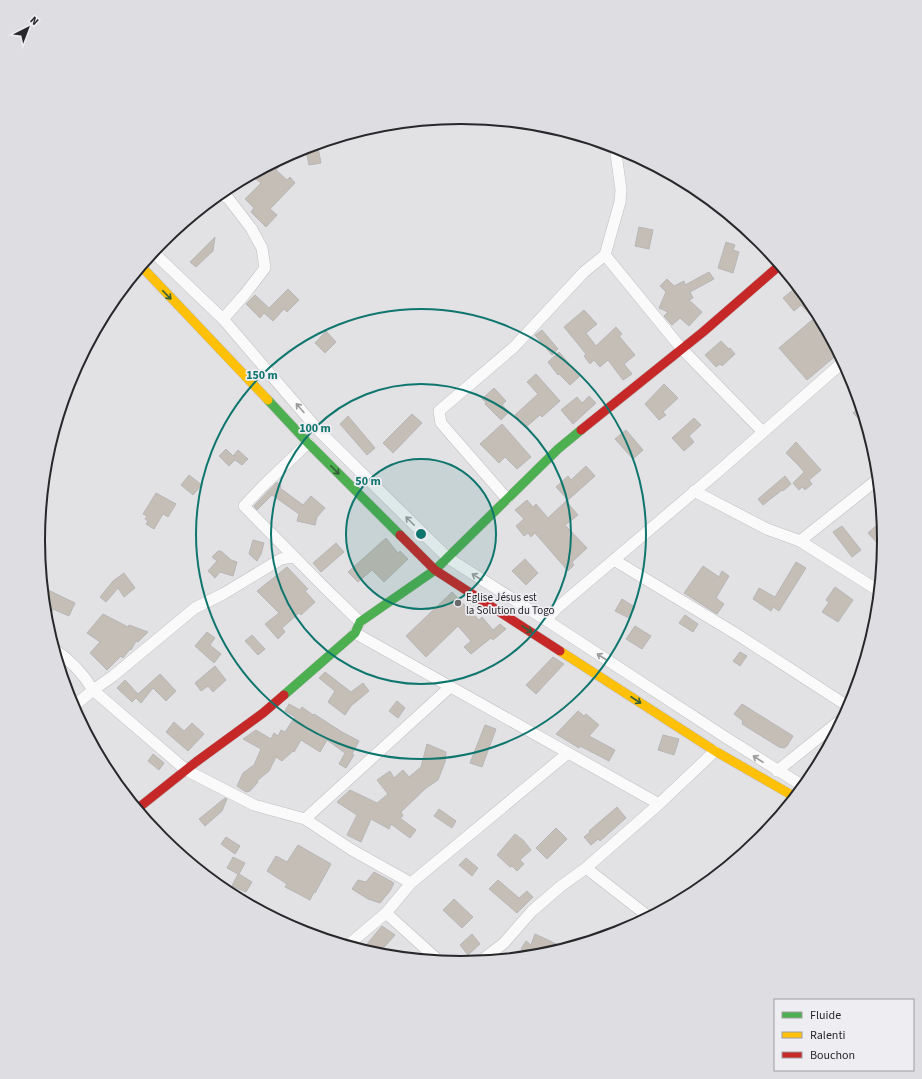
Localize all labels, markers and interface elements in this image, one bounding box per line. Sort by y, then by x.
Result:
north arrow [8,8,48,48]
text: N [27,13,42,29]
one-way arrow [163,290,172,300]
text: 150 m [246,367,278,384]
one-way arrow [295,403,304,414]
text: 100 m [299,420,331,437]
one-way arrow [330,465,340,475]
text: 50 m [355,473,381,490]
one-way arrow [405,516,415,526]
centre of rings [414,527,428,541]
one-way arrow [471,572,483,580]
place label: Eglise Jésus est la Solution du Togo [466,590,555,618]
marker: Eglise Jésus est la Solution du Togo [453,598,463,608]
one-way arrow [521,625,532,633]
one-way arrow [597,653,608,661]
one-way arrow [630,696,642,704]
one-way arrow [752,754,764,762]
legend [774,999,914,1071]
text: Fluide [810,1007,841,1024]
text: Ralenti [810,1027,845,1044]
text: Bouchon [810,1047,855,1064]

